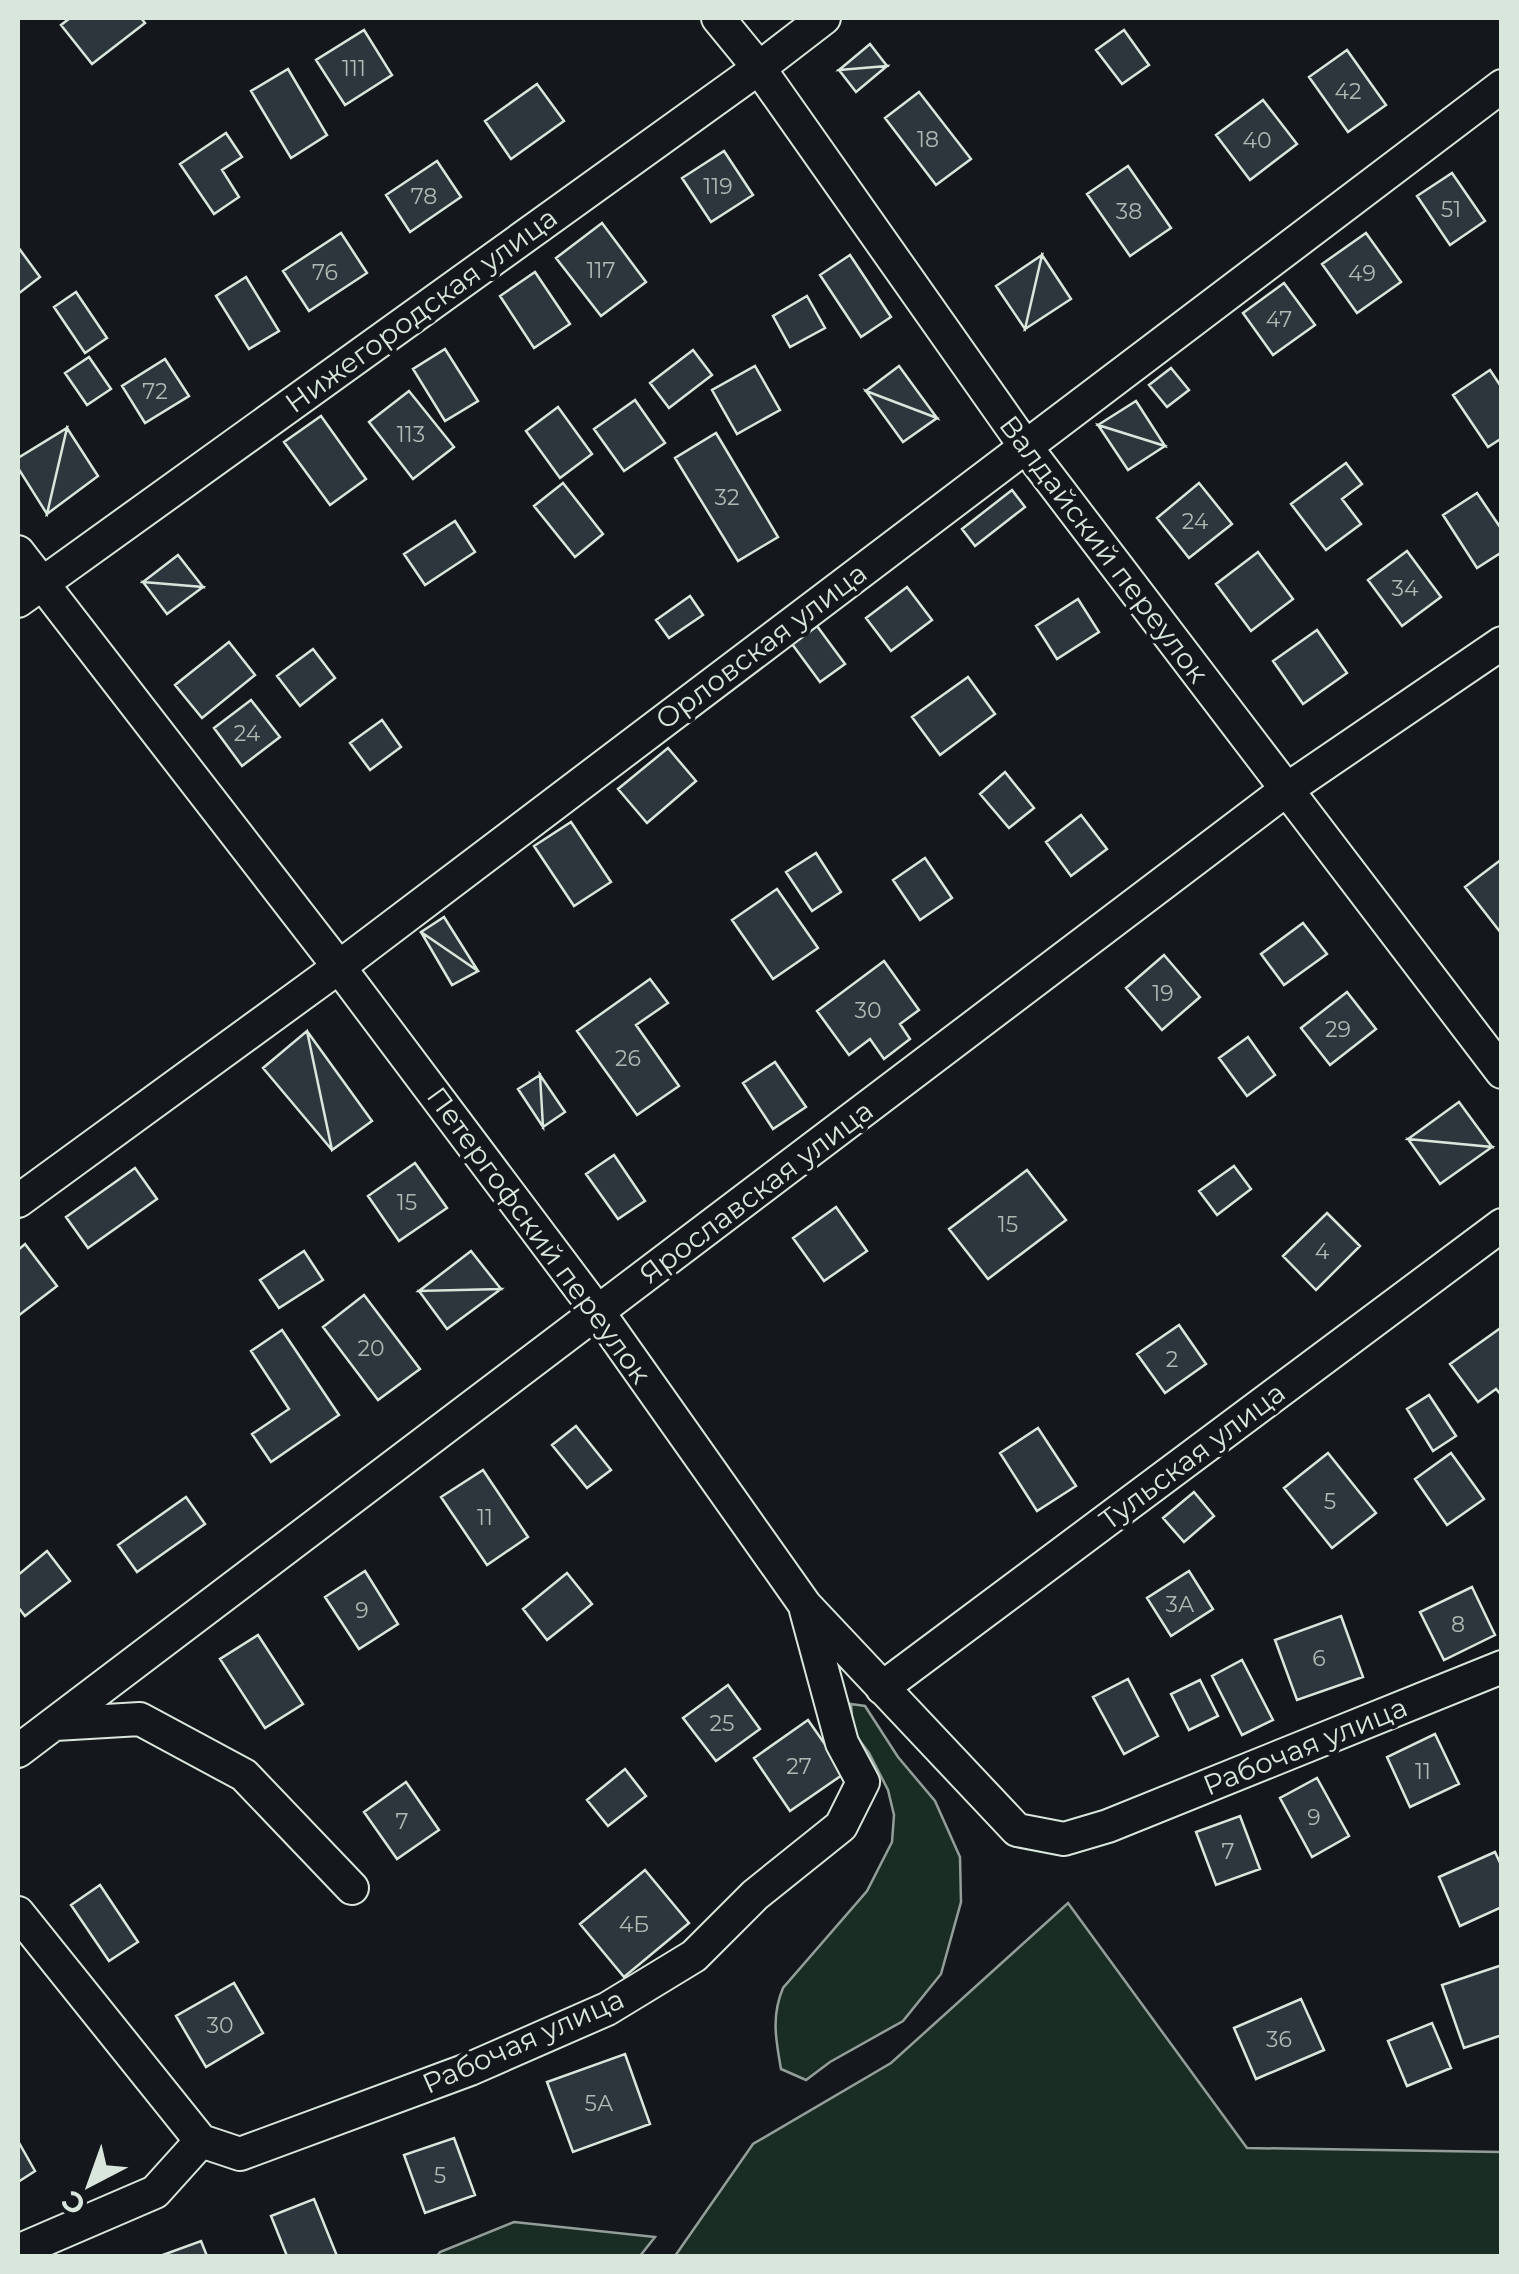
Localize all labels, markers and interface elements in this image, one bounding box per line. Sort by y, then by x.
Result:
house number: 111 [342,55,366,82]
house number: 42 [1335,78,1362,105]
house number: 18 [917,126,939,153]
house number: 40 [1242,127,1272,154]
house number: 119 [703,173,733,200]
house number: 78 [411,183,437,210]
house number: 51 [1441,196,1461,223]
house number: 38 [1116,198,1142,225]
street label: Нижегородская улица [278,200,564,420]
house number: 117 [587,257,615,284]
house number: 76 [312,259,338,286]
house number: 49 [1348,260,1376,287]
house number: 47 [1266,306,1292,333]
house number: 72 [142,378,168,405]
street label: Валдайский переулок [992,409,1216,689]
house number: 113 [397,421,425,448]
house number: 32 [715,484,739,511]
house number: 24 [1182,508,1209,535]
street label: Орловская улица [649,556,873,736]
house number: 34 [1392,575,1419,602]
house number: 24 [234,720,261,747]
house number: 19 [1152,980,1174,1007]
house number: 30 [855,997,881,1024]
house number: 29 [1325,1016,1351,1043]
house number: 26 [615,1045,641,1072]
street label: Петергофский переулок [420,1080,658,1390]
street label: Ярославская улица [633,1093,879,1291]
house number: 15 [397,1189,417,1216]
house number: 15 [998,1211,1018,1238]
house number: 4 [1315,1238,1330,1265]
house number: 20 [357,1335,385,1362]
house number: 2 [1166,1346,1178,1373]
street label: Тульская улица [1092,1375,1292,1537]
house number: 5 [1324,1488,1336,1515]
house number: 11 [477,1504,493,1531]
house number: 3А [1166,1591,1195,1618]
house number: 9 [355,1597,369,1624]
house number: 8 [1451,1611,1465,1638]
house number: 6 [1312,1645,1326,1672]
street label: Рабочая улица [1198,1690,1412,1802]
house number: 25 [710,1710,734,1737]
house number: 27 [786,1753,812,1780]
house number: 11 [1415,1758,1431,1785]
house number: 9 [1307,1804,1321,1831]
house number: 7 [396,1808,409,1835]
house number: 7 [1222,1838,1235,1865]
house number: 4Б [619,1911,649,1938]
street label: Рабочая улица [417,1981,629,2101]
house number: 30 [207,2012,233,2039]
house number: 36 [1266,2026,1292,2053]
house number: 5А [585,2090,614,2117]
north arrow [40,2134,140,2234]
house number: 5 [434,2162,446,2189]
text: С [55,2183,92,2222]

